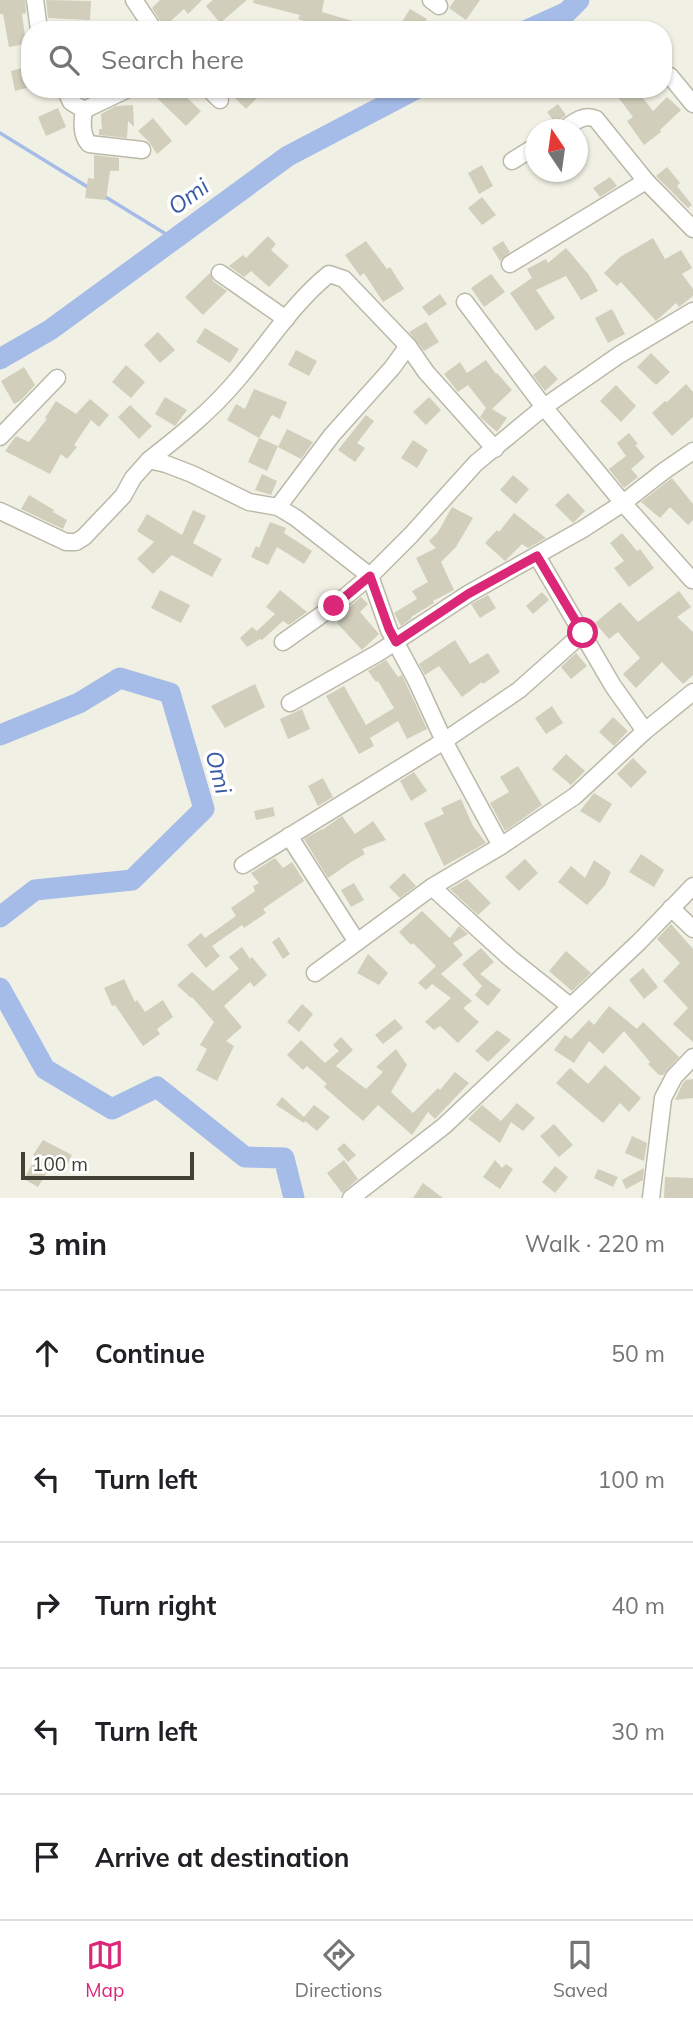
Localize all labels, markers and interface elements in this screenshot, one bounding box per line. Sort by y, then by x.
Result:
search box [21,21,672,98]
icon: search [45,41,83,79]
text: Search here [101,43,244,76]
north arrow [525,119,588,182]
water label: Omi [162,171,215,220]
route end [318,590,349,621]
route start [567,617,598,648]
water label: Omi [199,747,239,797]
scale bar [21,1149,194,1181]
text: 100 m [32,1152,88,1176]
text: 3 min [28,1225,107,1263]
text: Walk · 220 m [525,1229,665,1258]
icon: ahead [28,1334,66,1372]
text: Continue [95,1337,205,1370]
text: 50 m [611,1339,665,1368]
icon: left [28,1460,66,1498]
text: Turn left [95,1463,197,1496]
text: 100 m [597,1465,665,1494]
icon: right [28,1586,66,1624]
text: Turn right [95,1589,216,1622]
text: 40 m [611,1591,665,1620]
icon: left [28,1712,66,1750]
text: Turn left [95,1715,197,1748]
text: 30 m [611,1717,665,1746]
icon: arrive [28,1838,66,1876]
text: Arrive at destination [95,1841,350,1874]
tab: Map [85,1936,124,2002]
tab: Directions [295,1936,383,2002]
tab: Saved [553,1936,608,2002]

